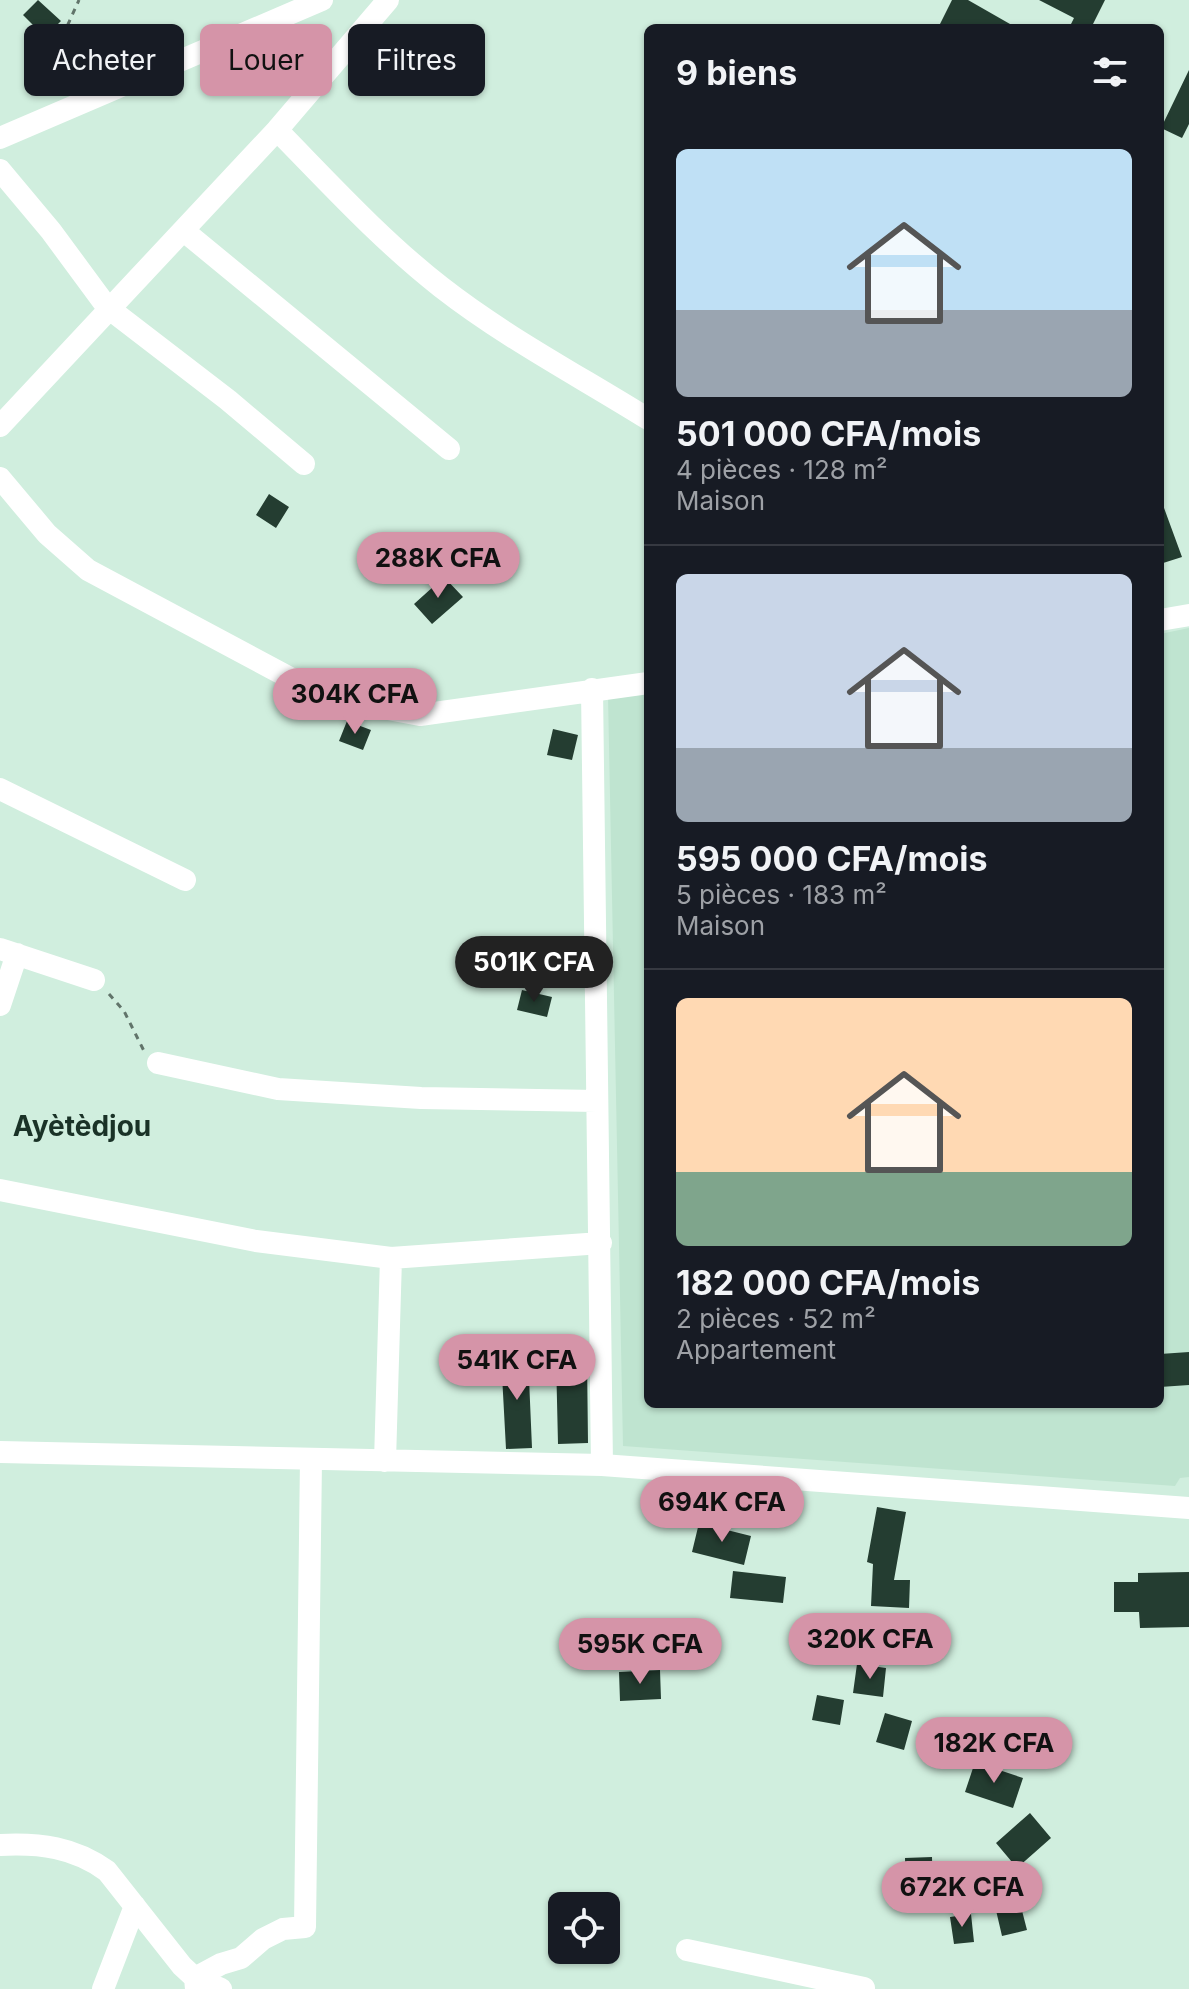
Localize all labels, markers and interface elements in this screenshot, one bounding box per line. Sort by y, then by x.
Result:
chip: Acheter [24,24,184,96]
chip: Louer [200,24,332,96]
chip: Filtres [348,24,485,96]
icon: filters [1088,50,1132,94]
text: 9 biens [676,52,797,93]
icon: home [832,201,976,345]
text: 501 000 CFA/mois [676,413,981,454]
text: 4 pièces · 128 m² [676,454,887,485]
text: Maison [676,485,765,516]
pin: 288K CFA [355,532,521,600]
text: 288K CFA [375,542,501,573]
icon: home [832,626,976,770]
pin: 304K CFA [272,668,438,736]
text: 304K CFA [291,678,419,709]
text: 595 000 CFA/mois [676,838,988,879]
text: 5 pièces · 183 m² [676,879,887,910]
text: Maison [676,910,765,941]
pin: 501K CFA [451,936,617,1004]
text: 501K CFA [473,946,595,977]
icon: home [832,1050,976,1194]
district label: Ayètèdjou [13,1109,151,1143]
text: 182 000 CFA/mois [676,1262,980,1303]
text: 2 pièces · 52 m² [676,1303,876,1334]
pin: 541K CFA [434,1334,600,1402]
text: Appartement [676,1334,836,1365]
text: 541K CFA [457,1344,577,1375]
pin: 694K CFA [639,1476,805,1544]
text: 694K CFA [658,1486,786,1517]
pin: 320K CFA [787,1613,953,1681]
pin: 595K CFA [557,1618,723,1686]
text: 320K CFA [806,1623,934,1654]
text: 595K CFA [577,1628,703,1659]
pin: 182K CFA [911,1717,1077,1785]
text: 182K CFA [934,1727,1054,1758]
pin: 672K CFA [879,1861,1045,1929]
text: 672K CFA [900,1871,1024,1902]
map controls [548,1892,620,1964]
button: locate [548,1892,620,1964]

